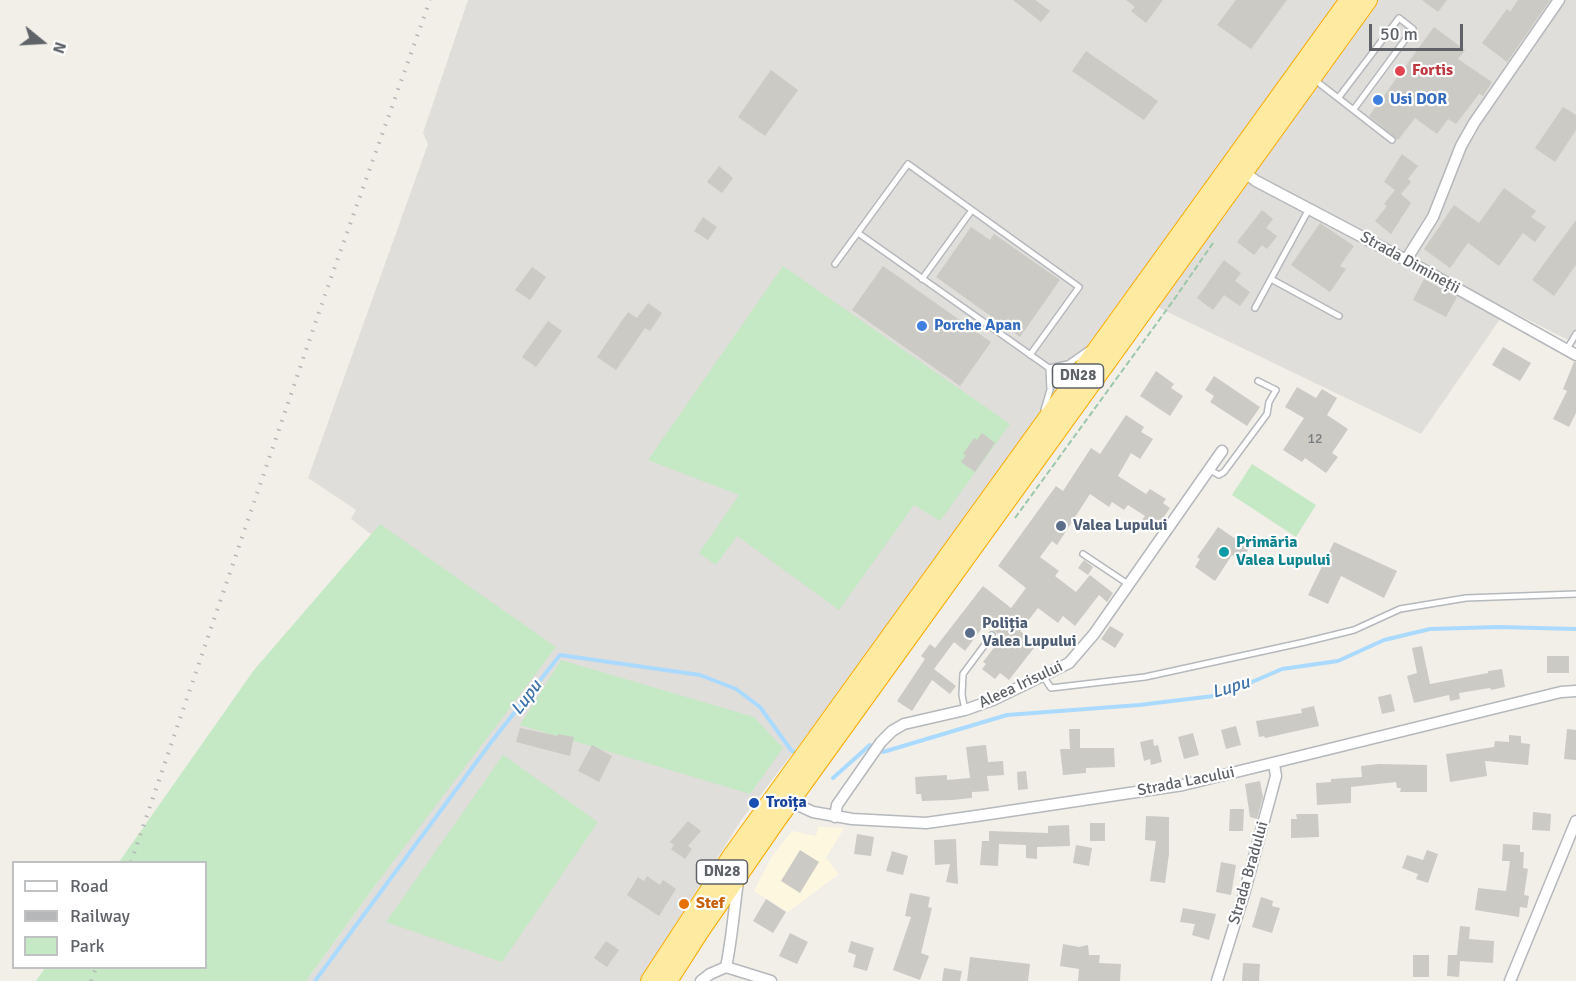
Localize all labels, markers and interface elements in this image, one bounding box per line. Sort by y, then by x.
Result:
north arrow [12,12,72,72]
scale bar [1372,12,1466,50]
text: 50 m [1380,23,1418,45]
text: N [48,39,70,56]
place label: Fortis [1412,61,1453,81]
marker: Fortis [1393,64,1407,78]
place label: Usi DOR [1390,90,1447,110]
marker: Usi DOR [1371,93,1385,107]
street label: Strada Dimineții [1357,228,1463,298]
place label: Porche Apan [934,316,1021,336]
marker: Porche Apan [915,319,929,333]
road number: DN28 [1052,364,1104,388]
house number: 12 [1307,431,1323,447]
place label: Valea Lupului [1073,516,1168,536]
marker: Valea Lupului [1054,519,1068,533]
place label: Primăria Valea Lupului [1236,533,1331,571]
marker: Primăria Valea Lupului [1217,545,1231,559]
place label: Poliția Valea Lupului [982,614,1077,652]
marker: Poliția Valea Lupului [963,626,977,640]
street label: Aleea Irisului [976,657,1066,713]
water label: Lupu [1210,672,1252,704]
water label: Lupu [507,676,547,720]
street label: Strada Lacului [1136,763,1236,801]
place label: Troița [766,793,807,813]
marker: Troița [747,796,761,810]
street label: Strada Bradului [1225,819,1273,927]
road number: DN28 [696,860,748,884]
legend [12,861,207,969]
text: Road [70,875,109,897]
place label: Stef [696,894,725,914]
marker: Stef [677,897,691,911]
text: Railway [70,905,130,927]
text: Park [70,935,105,957]

